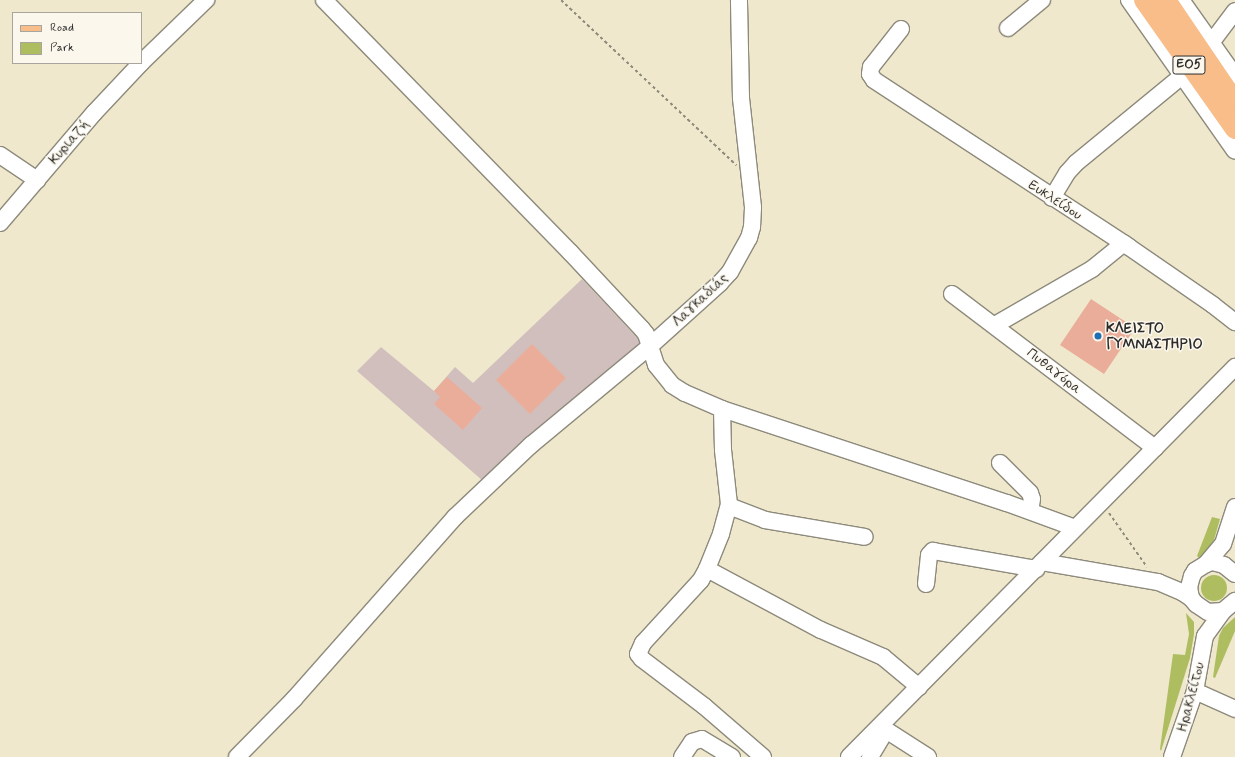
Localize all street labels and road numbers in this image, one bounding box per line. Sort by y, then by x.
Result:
road number: ΕΟ5 [1172,54,1206,76]
street label: Κυριαζή [45,116,93,168]
street label: Ευκλείδου [1025,176,1085,224]
street label: Λαγκαδιάς [669,270,731,330]
street label: Πυθαγόρα [1023,345,1085,397]
street label: Ηρακλείτου [1174,660,1208,734]

